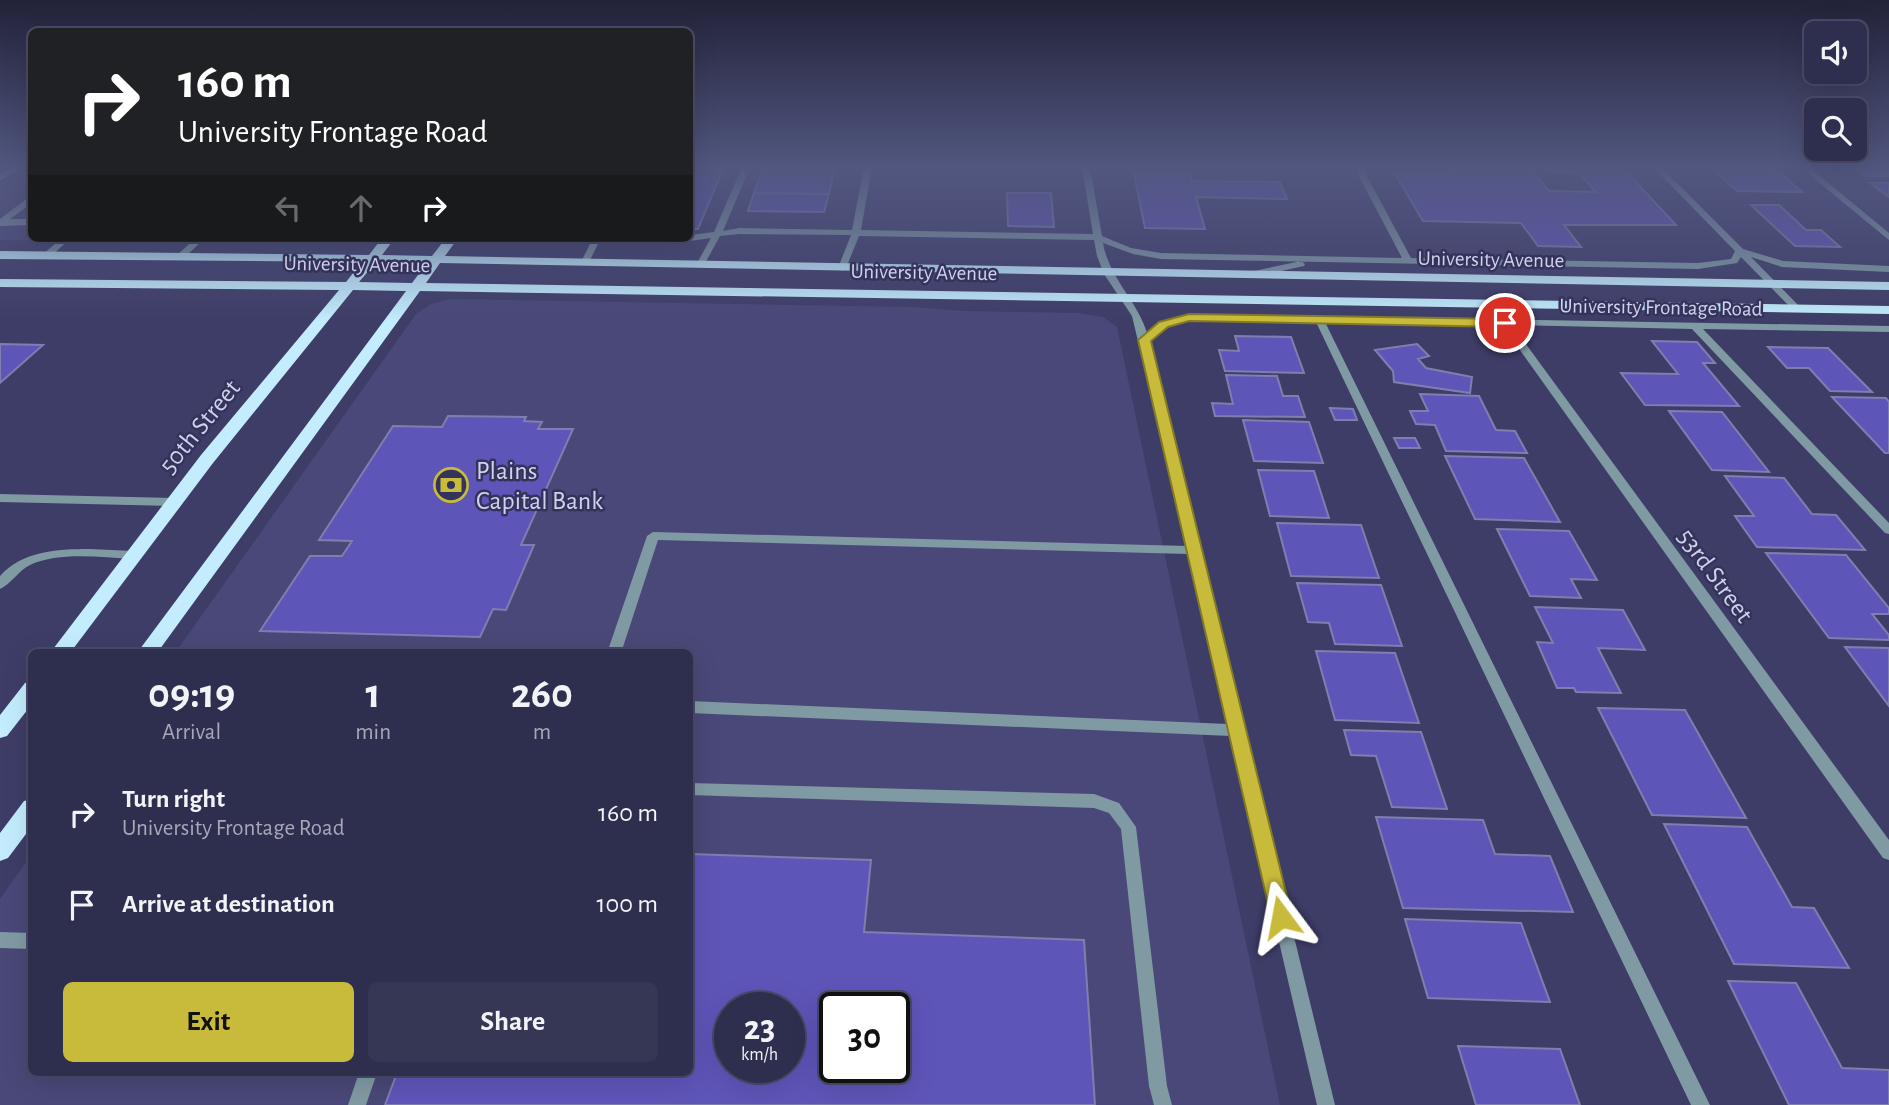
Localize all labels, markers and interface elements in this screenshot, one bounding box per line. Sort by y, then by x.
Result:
map controls [1804,21,1867,161]
button: sound [1804,21,1867,84]
icon: right [63,56,154,147]
text: 160 m [178,58,292,107]
button: search [1804,98,1867,161]
text: University Frontage Road [178,116,488,148]
icon: left [269,189,307,227]
icon: ahead [342,189,380,227]
icon: right [415,189,453,227]
street label: University Avenue [1417,248,1565,271]
street label: University Avenue [283,253,431,276]
street label: University Avenue [850,261,998,284]
pin [1475,293,1535,353]
street label: University Frontage Road [1559,295,1763,320]
icon: arrive [1486,304,1524,342]
street label: 50th Street [154,375,245,478]
place label: Plains Capital Bank [476,458,603,514]
bank icon: Plains Capital Bank [432,466,470,504]
street label: 53rd Street [1673,524,1758,627]
text: 09:19 [148,673,235,715]
text: 1 [366,673,381,715]
text: 260 [511,673,573,715]
text: Arrival [162,721,221,744]
text: min [355,721,391,744]
text: m [533,721,551,744]
text: Turn right [122,786,225,812]
icon: right [63,795,101,833]
text: 160 m [598,800,658,826]
text: University Frontage Road [122,817,345,840]
position arrow [1244,880,1318,954]
icon: arrive [63,886,101,924]
text: Arrive at destination [122,891,335,917]
text: 100 m [597,891,658,917]
button: Exit [63,982,354,1062]
button: Share [368,982,658,1062]
speed limit sign: 30 [819,992,910,1083]
text: 23 [744,1011,775,1046]
text: km/h [741,1046,778,1064]

